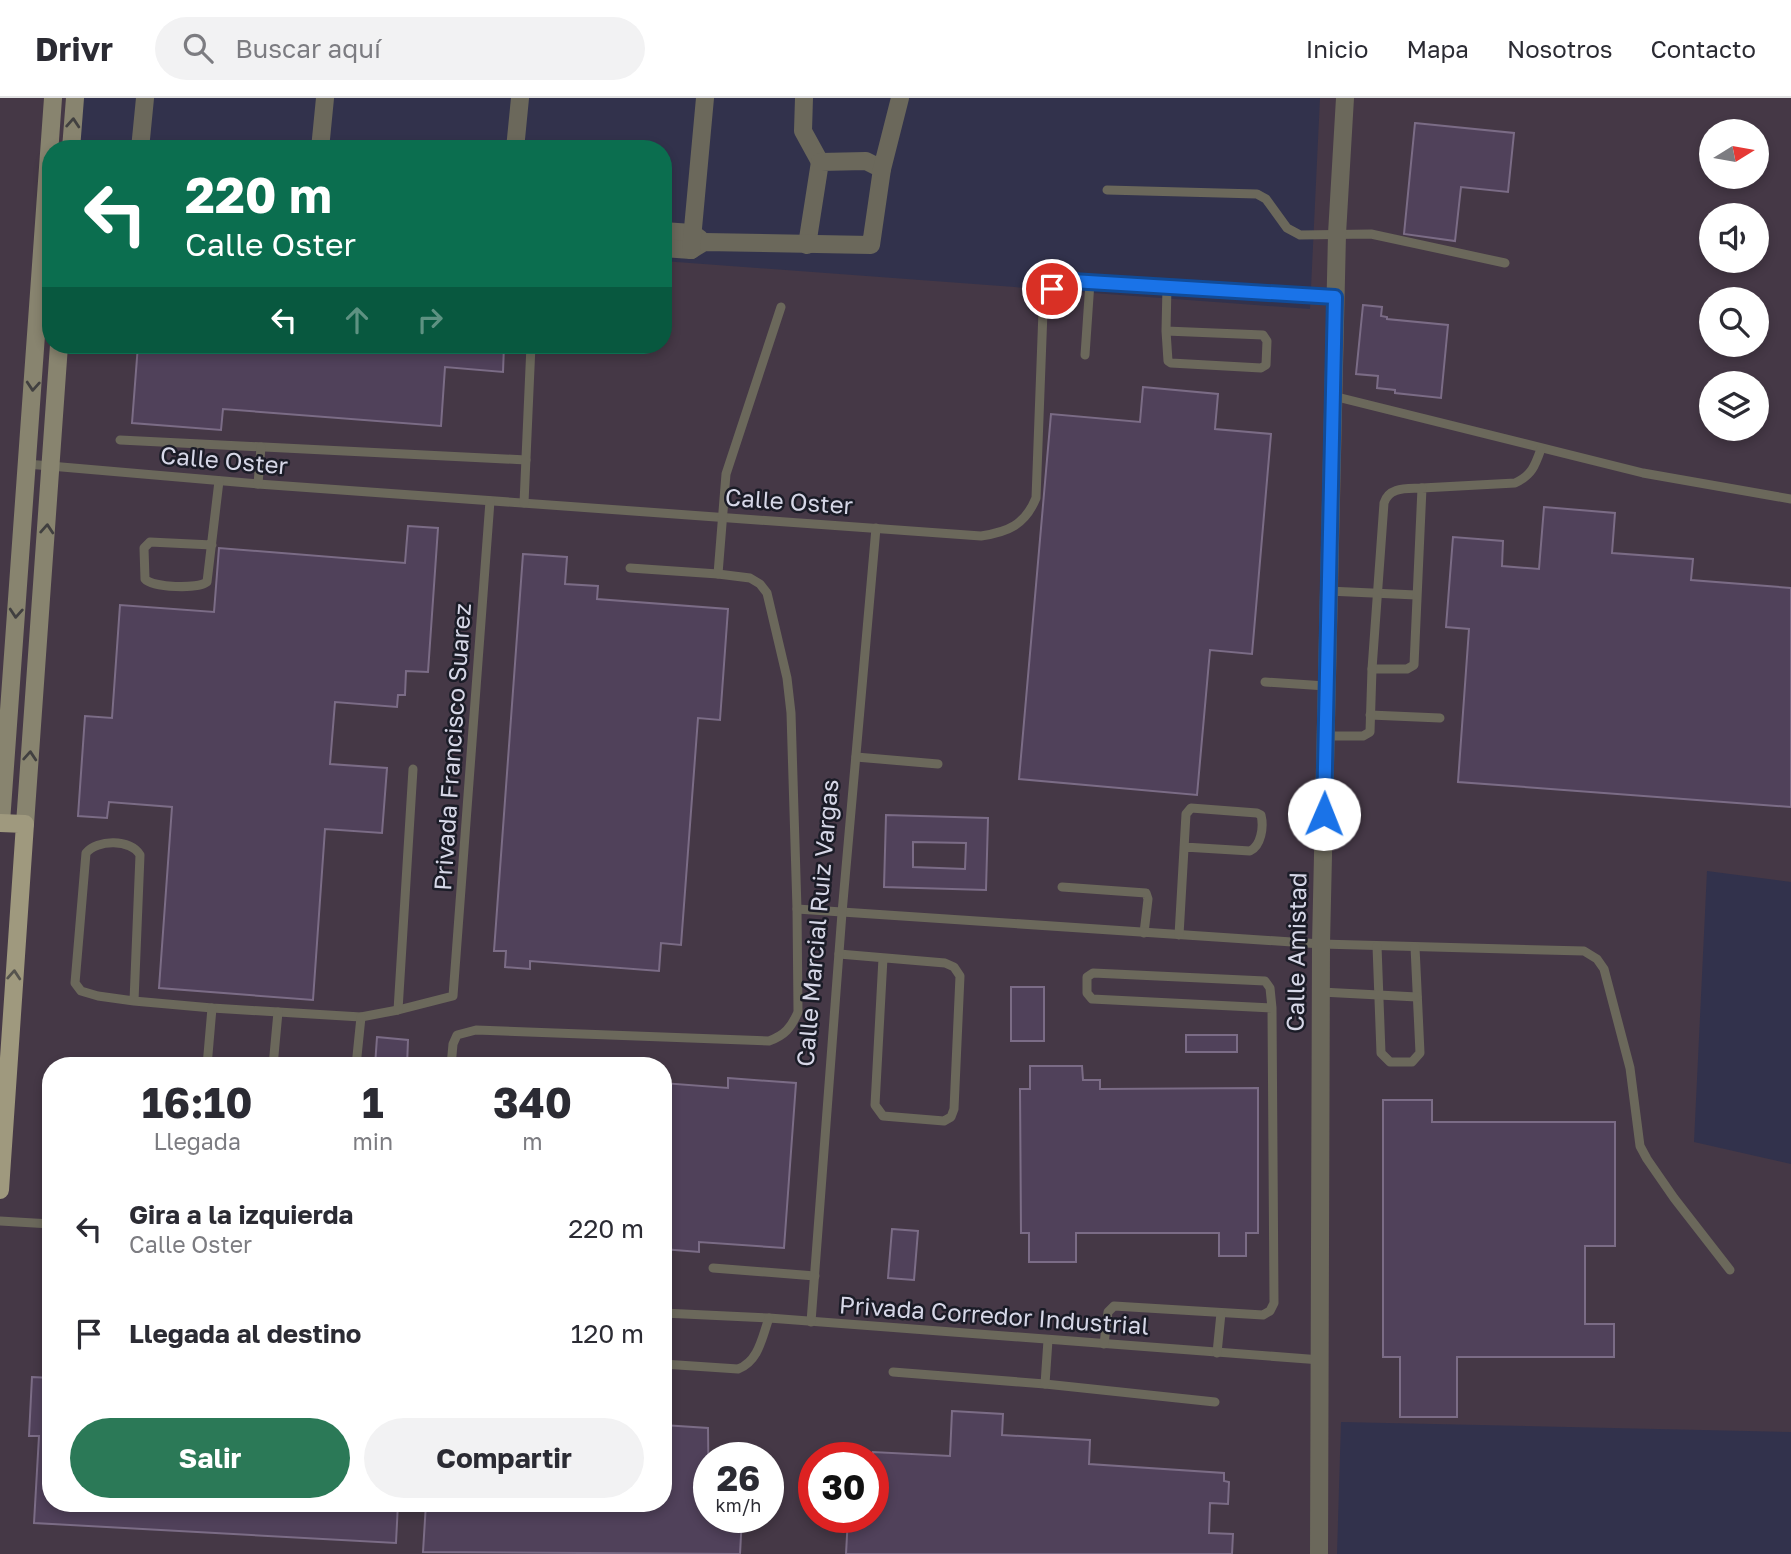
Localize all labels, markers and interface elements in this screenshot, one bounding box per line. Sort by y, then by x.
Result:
search box [155,17,645,80]
text: Drivr [35,29,113,68]
icon: search [179,29,217,67]
text: Buscar aquí [235,33,381,64]
text: Inicio [1306,34,1368,63]
text: Mapa [1406,34,1469,63]
text: Nosotros [1507,34,1613,63]
text: Contacto [1651,34,1756,63]
one-way arrow [65,118,80,129]
north arrow [1699,119,1769,189]
map controls [1699,119,1769,441]
text: 220 m [185,165,332,224]
icon: left [70,168,161,259]
button: sound [1699,203,1769,273]
text: Calle Oster [185,225,356,263]
pin [1022,259,1082,319]
icon: arrive [1033,270,1071,308]
button: search [1699,287,1769,357]
icon: left [265,301,303,339]
icon: ahead [338,301,376,339]
icon: right [411,301,449,339]
button: layers [1699,371,1769,441]
one-way arrow [26,381,41,392]
street label: Calle Oster [159,439,289,480]
street label: Calle Oster [724,482,854,519]
one-way arrow [39,523,54,534]
street label: Privada Francisco Suarez [427,602,476,892]
one-way arrow [9,608,24,619]
one-way arrow [22,750,37,761]
position arrow [1287,777,1361,851]
street label: Calle Marcial Ruiz Vargas [789,778,844,1068]
street label: Calle Amistad [1280,872,1311,1032]
one-way arrow [7,969,22,980]
text: 16:10 [142,1077,253,1127]
text: 1 [362,1077,384,1127]
text: 340 [493,1077,572,1127]
text: Llegada [153,1127,241,1155]
text: min [352,1127,393,1155]
text: m [522,1127,543,1155]
text: Gira a la izquierda [129,1199,353,1230]
icon: left [70,1210,108,1248]
text: 220 m [568,1213,644,1244]
text: Calle Oster [129,1230,252,1258]
street label: Privada Corredor Industrial [838,1289,1150,1340]
icon: arrive [70,1315,108,1353]
text: Llegada al destino [129,1318,361,1349]
text: 120 m [571,1318,644,1349]
button: Salir [70,1418,350,1498]
button: Compartir [364,1418,644,1498]
speed limit sign: 30 [798,1442,889,1533]
text: 26 [717,1457,760,1499]
text: km/h [716,1494,761,1516]

